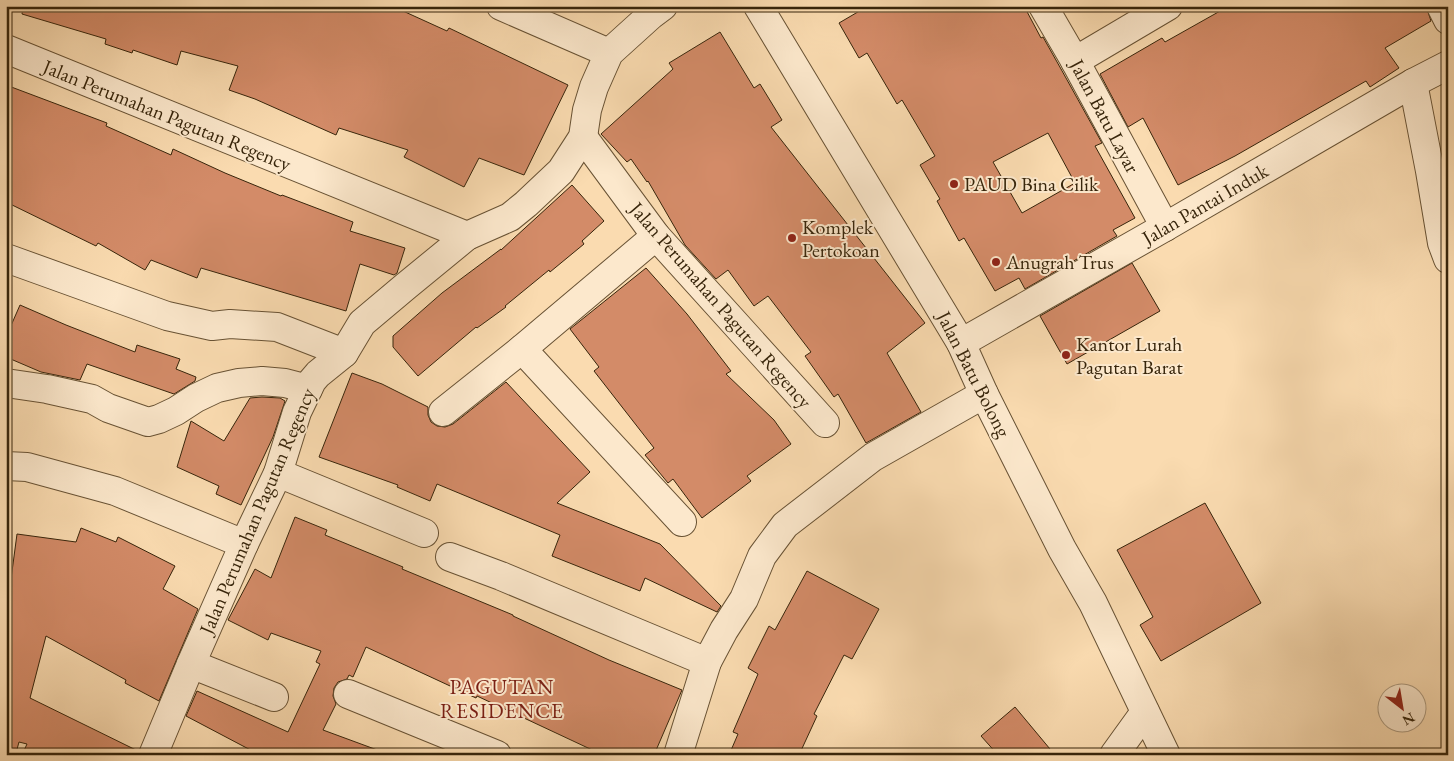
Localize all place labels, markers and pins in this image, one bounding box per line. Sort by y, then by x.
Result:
place label: PAUD Bina Cilik [964,171,1099,197]
marker: PAUD Bina Cilik [948,178,960,190]
place label: Komplek Pertokoan [802,214,880,263]
marker: Komplek Pertokoan [786,232,798,244]
place label: Anugrah Trus [1005,249,1114,275]
marker: Anugrah Trus [990,256,1002,268]
place label: Kantor Lurah Pagutan Barat [1076,331,1183,380]
marker: Kantor Lurah Pagutan Barat [1060,349,1072,361]

